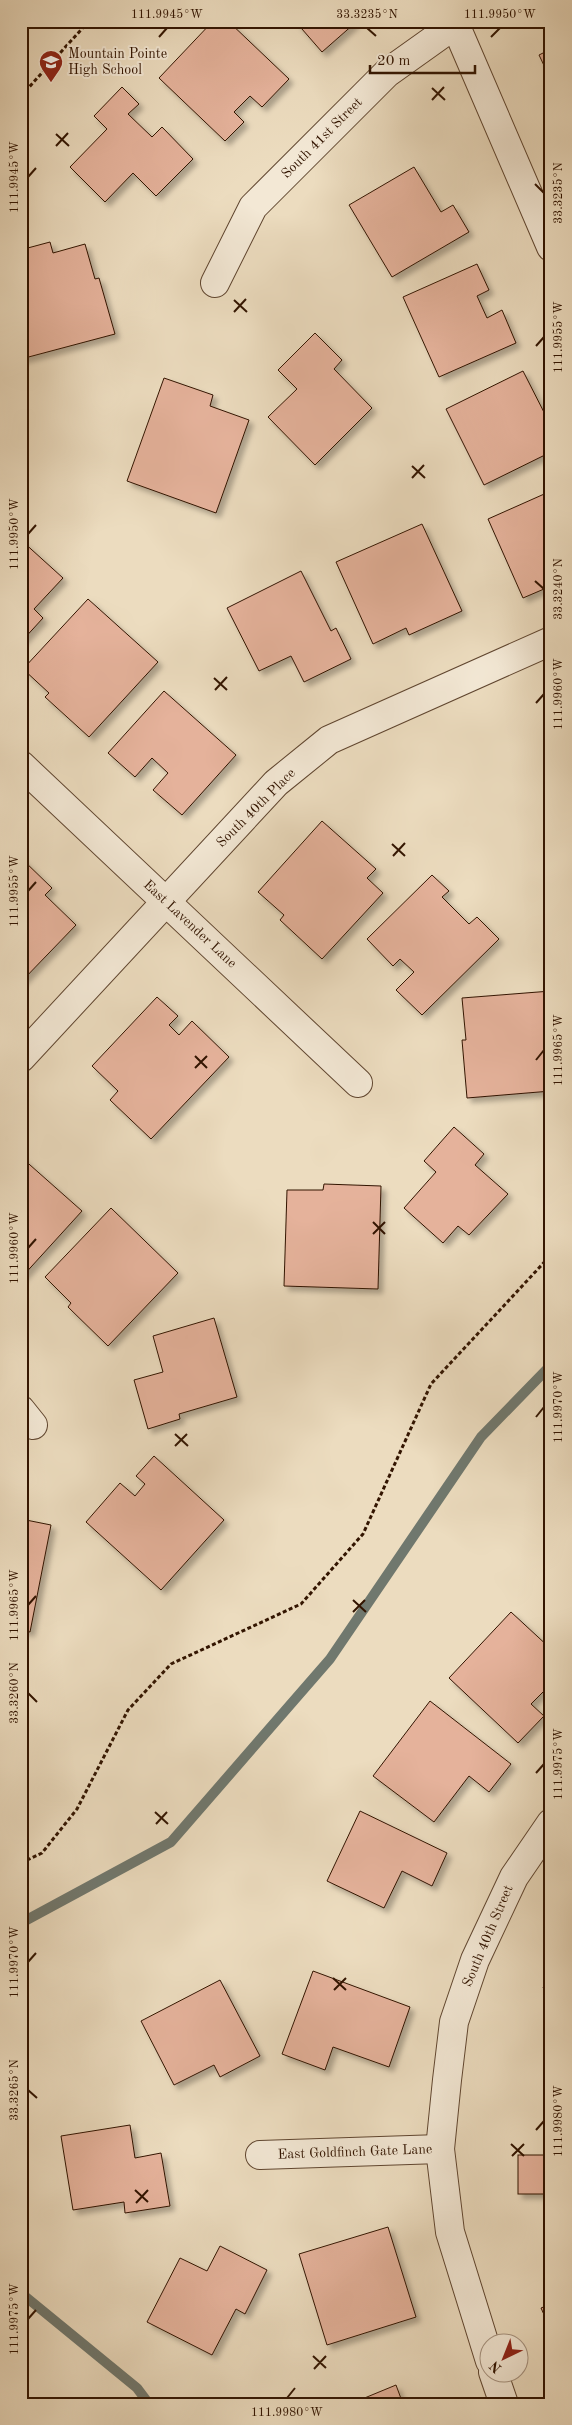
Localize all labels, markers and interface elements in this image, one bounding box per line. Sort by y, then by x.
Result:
text: 111.9945°W [131,8,203,21]
text: 33.3235°N [336,8,398,21]
text: 111.9950°W [464,8,536,21]
scale bar [370,42,474,74]
place label: Mountain Pointe High School [68,47,167,77]
school or university icon: Mountain Pointe High School [38,49,64,83]
text: 20 m [377,54,411,69]
street label: South 41st Street [279,95,365,181]
text: 111.9945°W [8,141,21,213]
text: 33.3235°N [552,162,565,224]
text: 111.9955°W [552,301,565,373]
text: 111.9950°W [8,498,21,570]
text: 33.3240°N [553,558,565,620]
text: 111.9960°W [553,658,565,730]
street label: South 40th Place [214,766,298,850]
text: 111.9955°W [8,855,21,927]
street label: East Lavender Lane [141,877,239,971]
text: 111.9965°W [552,1014,565,1086]
text: 111.9960°W [9,1212,21,1284]
text: 111.9970°W [553,1371,565,1443]
text: 111.9965°W [8,1569,21,1641]
text: 33.3260°N [9,1662,21,1724]
text: 111.9975°W [552,1728,565,1800]
street label: South 40th Street [460,1883,516,1989]
text: 111.9970°W [9,1926,21,1998]
text: 33.3265°N [8,2059,21,2121]
text: 111.9980°W [553,2085,565,2157]
street label: East Goldfinch Gate Lane [277,2142,433,2162]
text: 111.9975°W [8,2283,21,2355]
north arrow [480,2332,530,2382]
text: N [487,2358,505,2376]
text: 111.9980°W [251,2407,323,2419]

